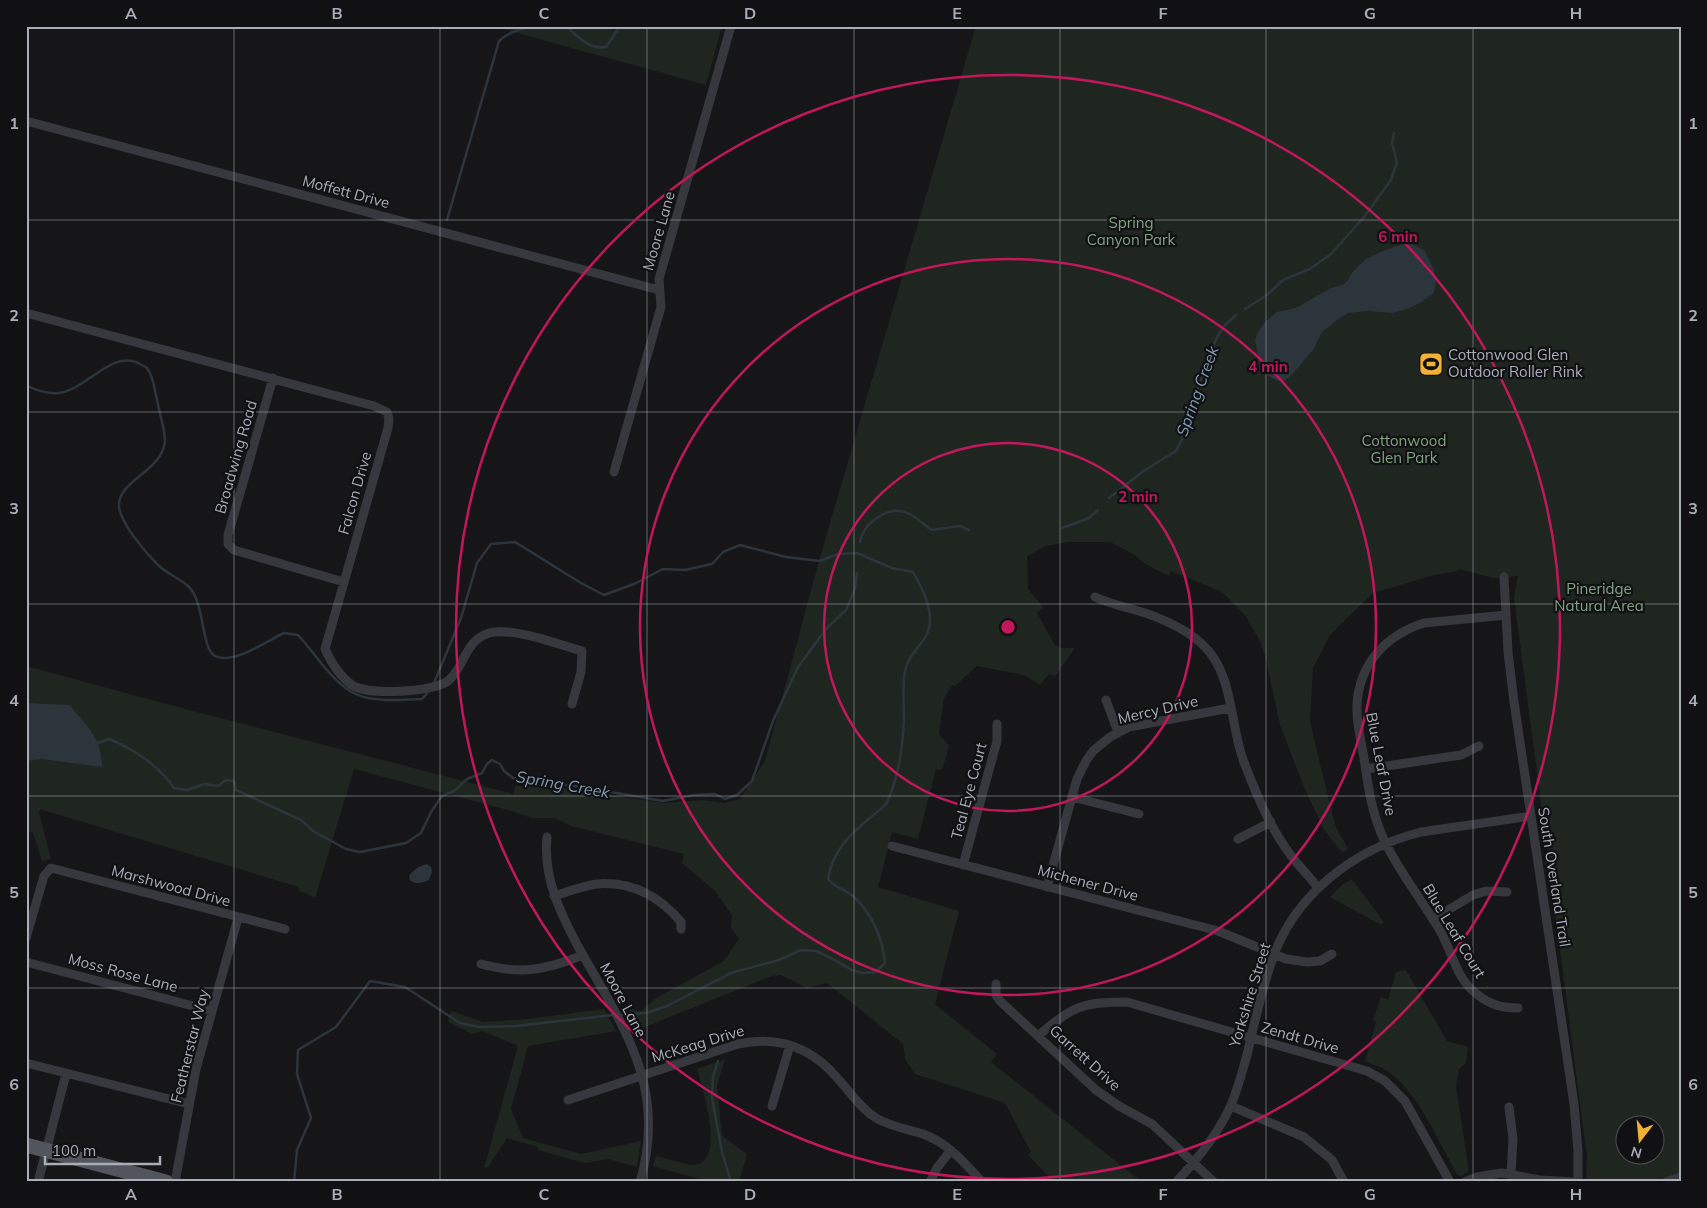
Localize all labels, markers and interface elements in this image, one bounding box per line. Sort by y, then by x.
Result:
text: A [125,3,137,23]
text: B [331,3,343,23]
text: C [539,3,550,23]
text: D [744,3,756,23]
text: E [952,3,962,23]
text: F [1158,3,1168,23]
text: G [1364,3,1376,23]
text: H [1570,3,1582,23]
text: 1 [9,113,19,133]
text: 1 [1688,113,1698,133]
street label: Moffett Drive [300,171,392,212]
street label: Moore Lane [638,189,679,273]
park label: Spring Canyon Park [1087,213,1175,249]
text: 6 min [1378,227,1418,246]
text: 2 [9,305,19,325]
text: 2 [1688,305,1698,325]
water label: Spring Creek [1171,342,1223,439]
place label: Cottonwood Glen Outdoor Roller Rink [1448,345,1583,381]
sports icon: Cottonwood Glen Outdoor Roller Rink [1418,351,1444,377]
text: 4 min [1248,357,1288,376]
street label: Broadwing Road [210,398,261,516]
park label: Cottonwood Glen Park [1362,431,1446,467]
street label: Falcon Drive [334,449,375,537]
text: 2 min [1118,487,1158,506]
text: 3 [9,498,19,518]
text: 3 [1688,498,1698,518]
park label: Pineridge Natural Area [1554,579,1644,615]
centre of rings [999,618,1017,636]
text: 4 [9,690,19,710]
text: 4 [1688,690,1698,710]
street label: Mercy Drive [1116,691,1200,728]
street label: Blue Leaf Drive [1362,711,1401,817]
street label: Teal Eye Court [946,740,991,841]
water label: Spring Creek [515,766,612,802]
street label: South Overland Trail [1534,806,1575,948]
street label: Marshwood Drive [109,860,233,911]
street label: Michener Drive [1036,860,1141,905]
street label: Blue Leaf Court [1419,880,1490,981]
text: 5 [9,882,19,902]
text: 5 [1688,882,1698,902]
street label: Yorkshire Street [1224,940,1274,1050]
street label: Moss Rose Lane [66,949,180,996]
street label: Moore Lane [596,959,651,1040]
street label: Featherstar Way [166,987,213,1105]
street label: Zendt Drive [1259,1017,1341,1058]
street label: McKeag Drive [649,1020,747,1067]
street label: Garrett Drive [1046,1021,1125,1095]
text: 6 [9,1074,19,1094]
text: 6 [1688,1074,1698,1094]
north arrow [1614,1116,1664,1166]
scale bar [45,1133,160,1165]
text: 100 m [52,1141,96,1160]
text: N [1629,1142,1644,1163]
text: A [125,1184,137,1204]
text: B [331,1184,343,1204]
text: C [539,1184,550,1204]
text: D [744,1184,756,1204]
text: E [952,1184,962,1204]
text: F [1158,1184,1168,1204]
text: G [1364,1184,1376,1204]
text: H [1570,1184,1582,1204]

